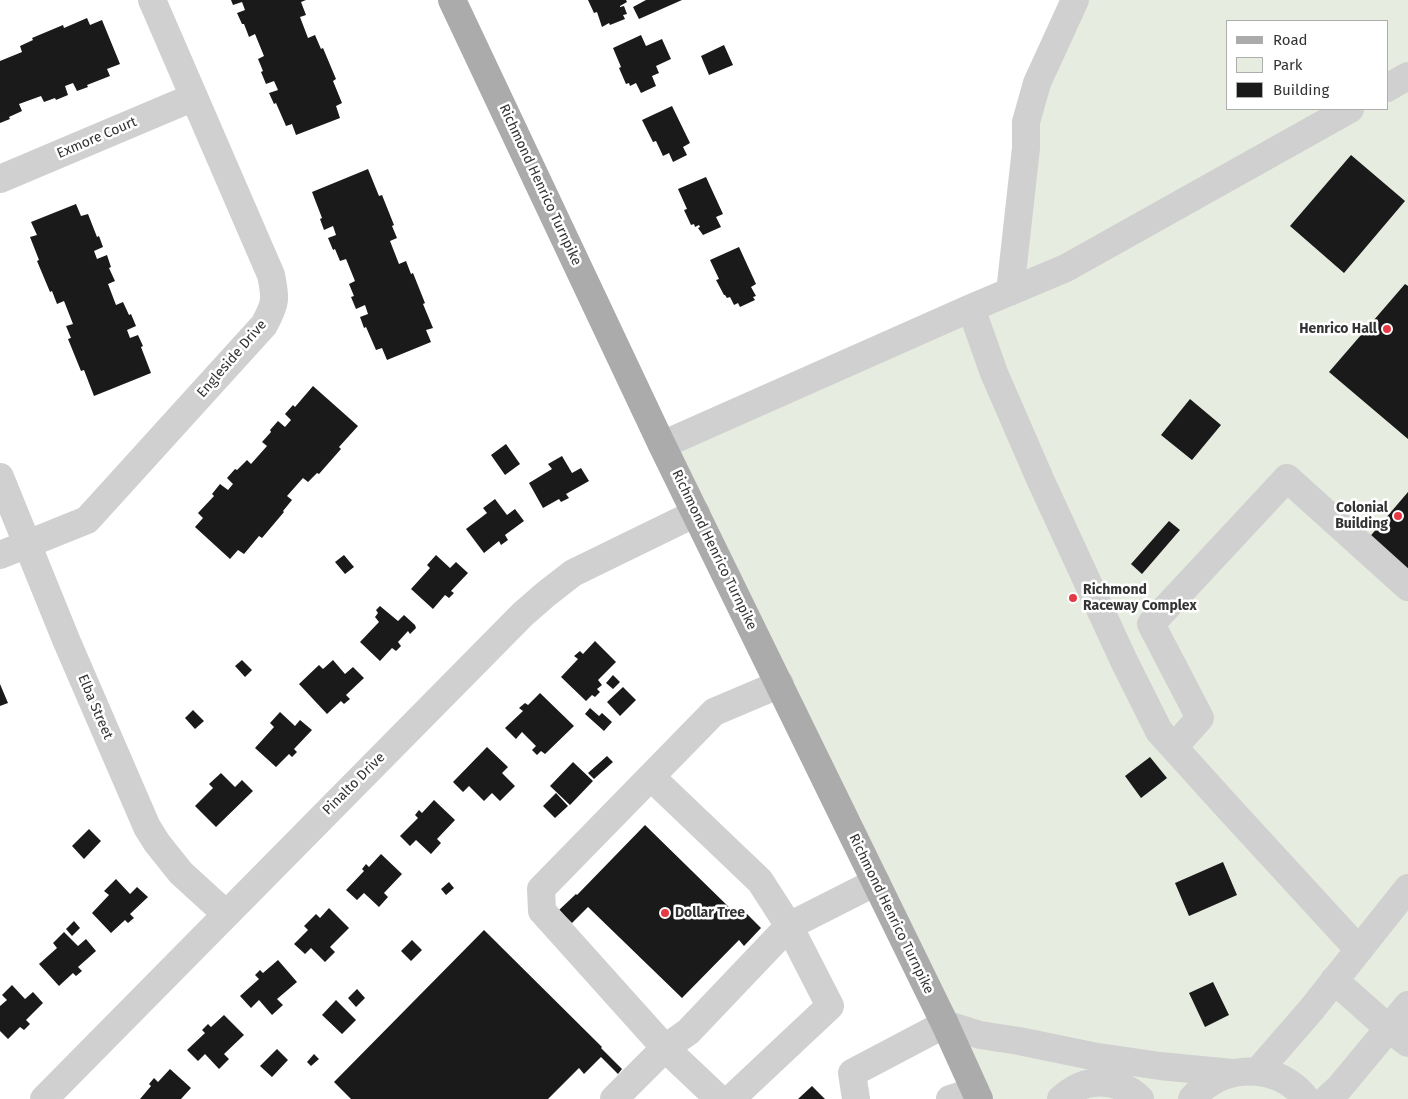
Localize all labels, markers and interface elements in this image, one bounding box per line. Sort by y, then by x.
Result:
legend [1226,20,1388,110]
text: Road [1273,31,1308,49]
text: Park [1273,56,1303,74]
text: Building [1273,81,1329,99]
street label: Richmond Henrico Turnpike [495,102,585,268]
street label: Exmore Court [55,114,139,162]
street label: Engleside Drive [194,317,270,401]
place label: Henrico Hall [1299,321,1377,337]
marker: Henrico Hall [1381,323,1393,335]
street label: Richmond Henrico Turnpike [668,467,760,633]
place label: Colonial Building [1335,500,1388,532]
marker: Colonial Building [1392,510,1404,522]
place label: Richmond Raceway Complex [1083,582,1197,614]
marker: Richmond Raceway Complex [1067,592,1079,604]
street label: Elba Street [74,672,116,742]
street label: Pinalto Drive [319,749,389,819]
street label: Richmond Henrico Turnpike [845,831,937,997]
place label: Dollar Tree [675,905,745,921]
marker: Dollar Tree [659,907,671,919]

